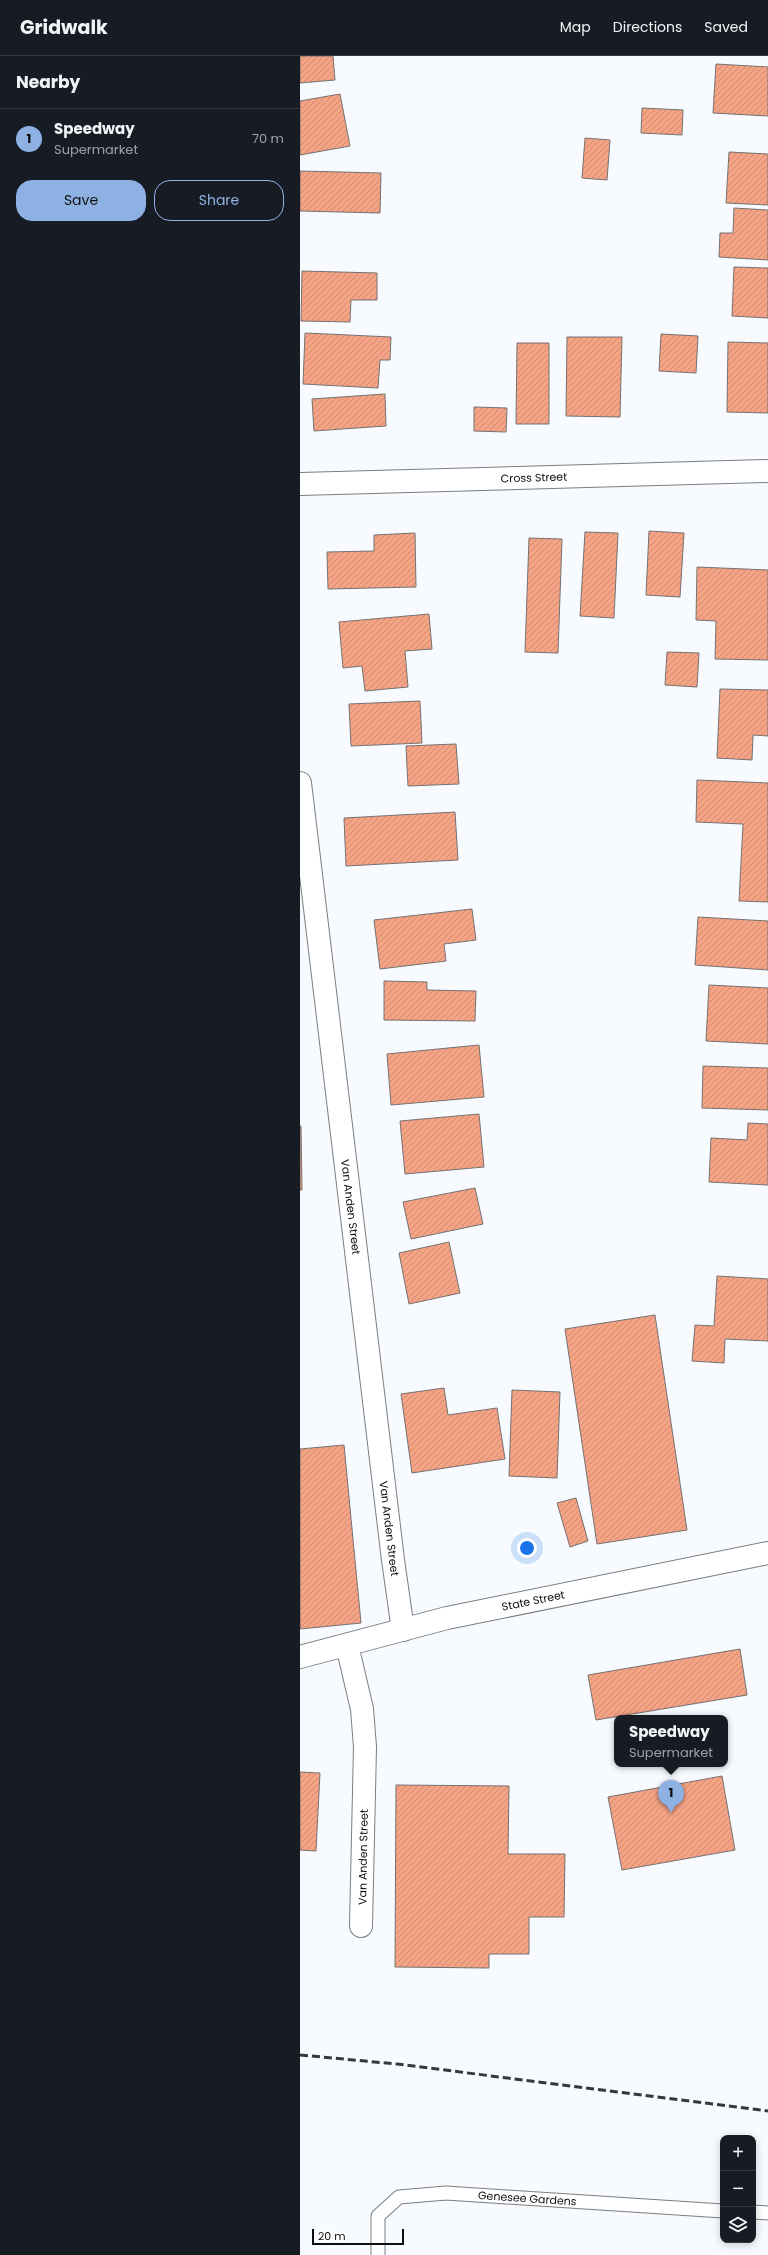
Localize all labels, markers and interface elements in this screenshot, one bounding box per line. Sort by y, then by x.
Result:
text: Gridwalk [20,14,108,41]
text: Map [560,17,591,37]
text: Directions [613,17,682,37]
text: Saved [704,17,748,37]
text: Nearby [16,70,80,94]
text: Speedway [54,118,135,139]
text: 1 [27,129,31,148]
text: 70 m [252,129,284,148]
text: Supermarket [54,140,138,159]
button: Save [16,180,146,221]
button: Share [154,180,284,221]
street label: Cross Street [501,469,567,486]
street label: Van Anden Street [337,1158,364,1256]
street label: Van Anden Street [376,1480,403,1577]
your location [517,1538,537,1558]
street label: State Street [500,1586,566,1615]
popup [614,1715,728,1767]
text: Speedway [629,1721,710,1742]
text: Supermarket [629,1743,713,1762]
pin: 1 [658,1780,684,1813]
street label: Van Anden Street [354,1809,372,1905]
map controls [720,2135,756,2243]
button: + [720,2135,756,2171]
button: − [720,2171,756,2207]
street label: Genesee Gardens [478,2187,577,2209]
button: layers [720,2207,756,2243]
scale bar [312,2227,404,2246]
text: 20 m [318,2228,346,2244]

